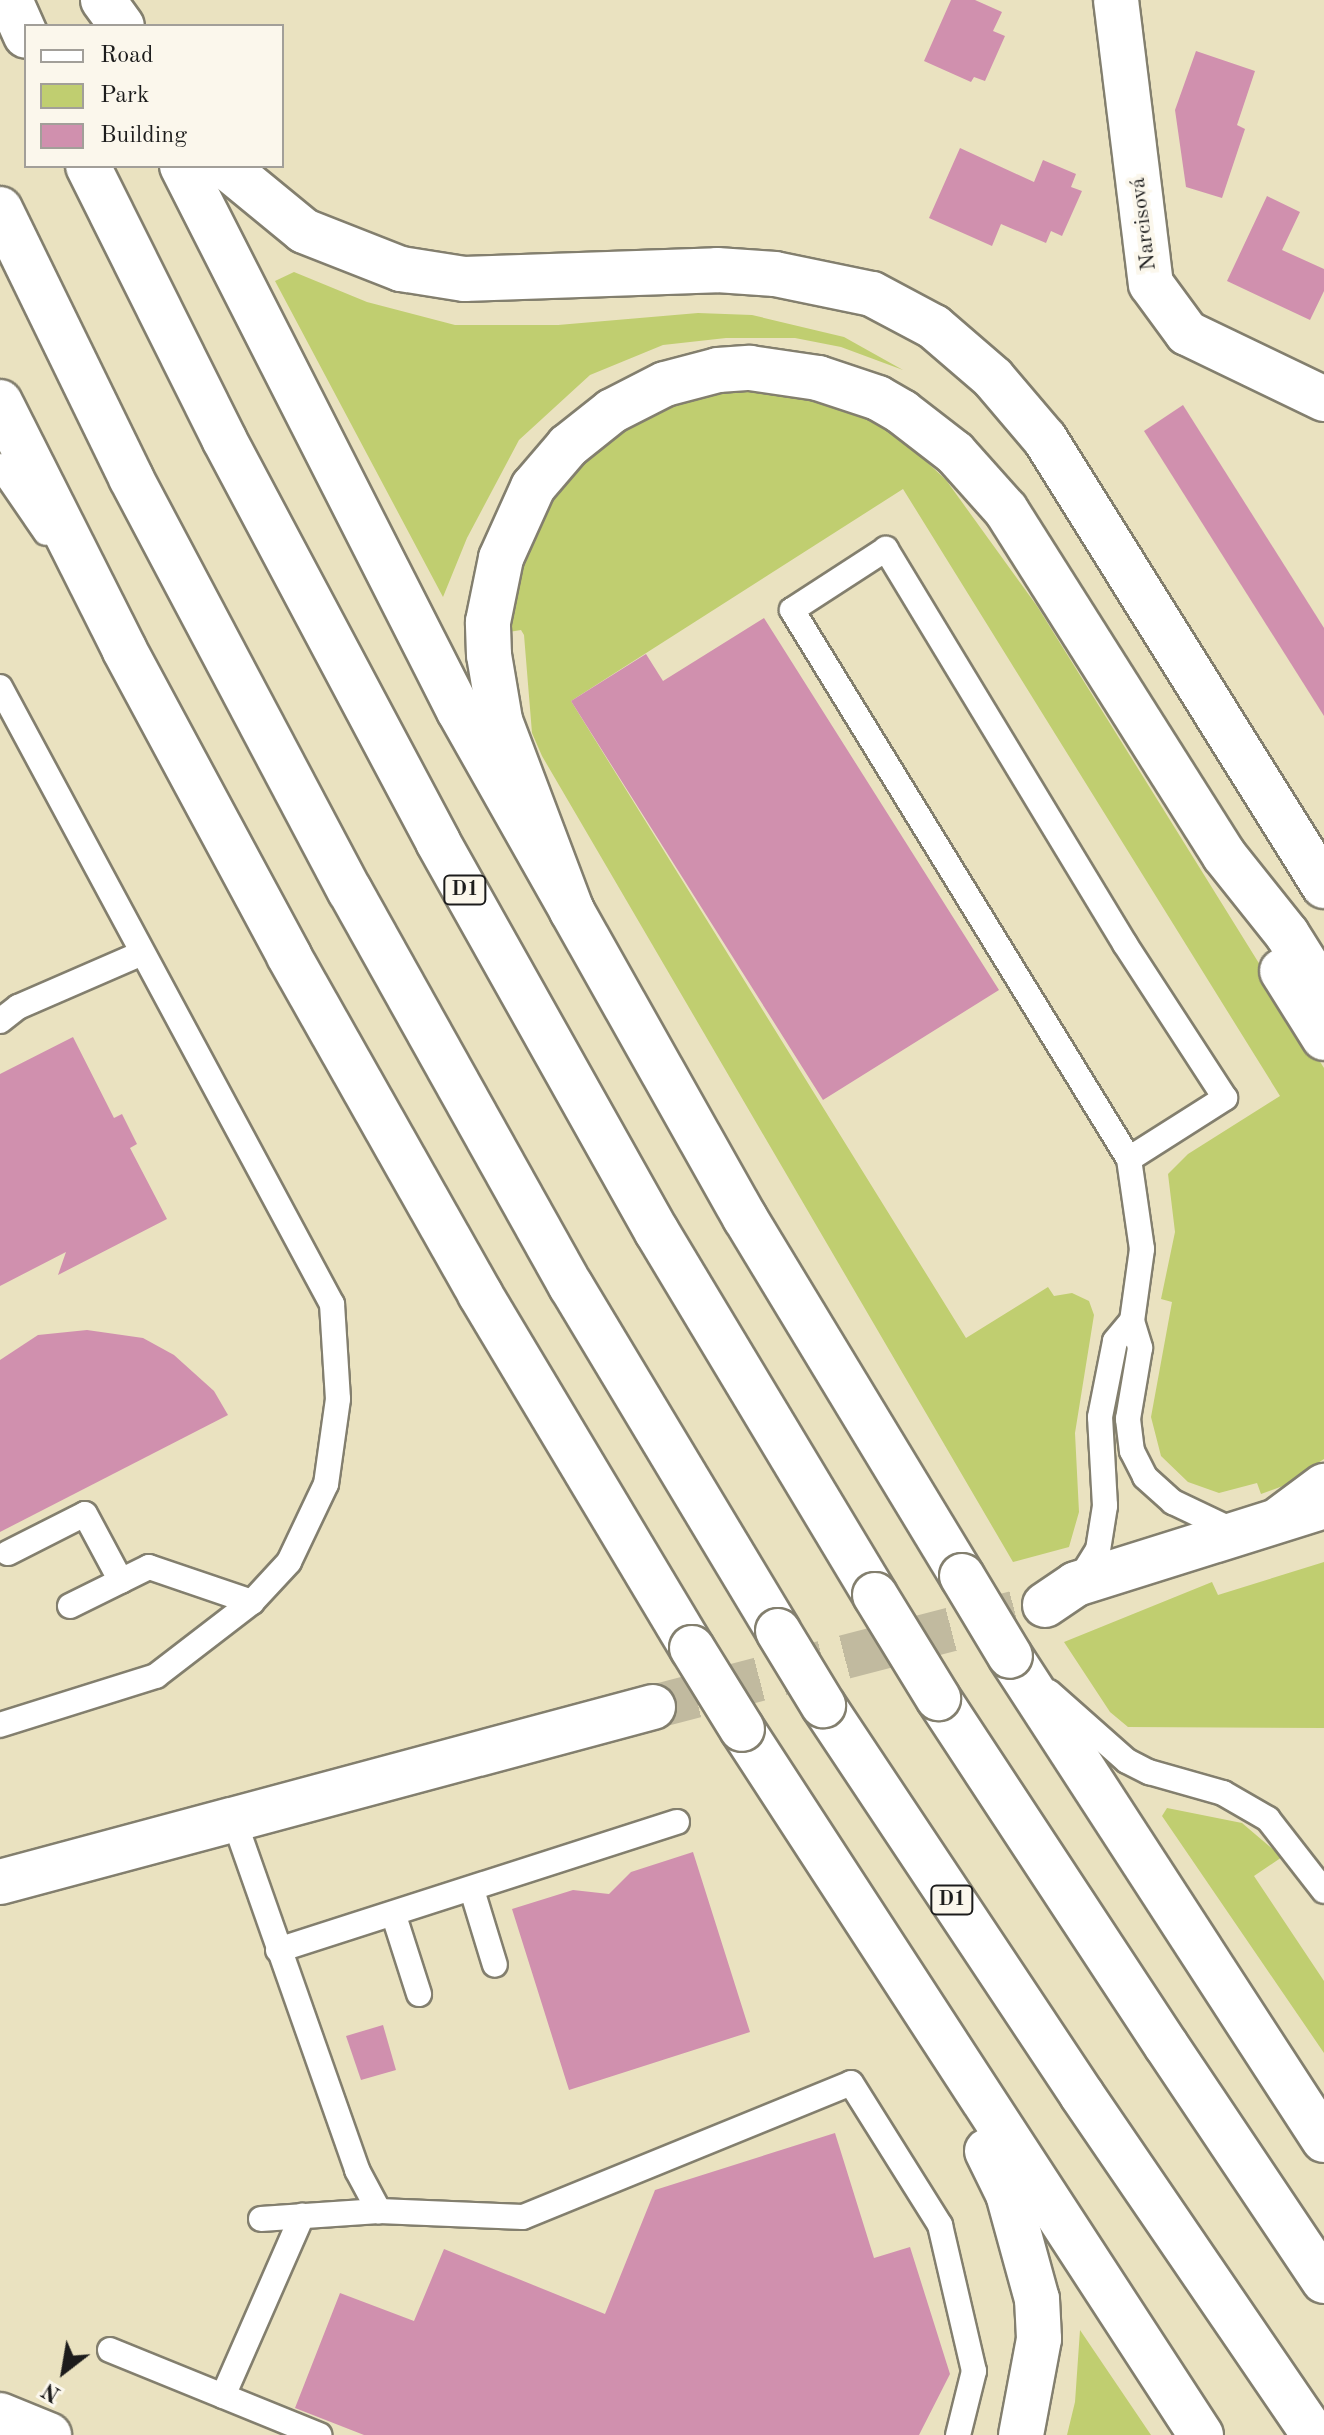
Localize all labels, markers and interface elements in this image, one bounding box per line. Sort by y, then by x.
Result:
legend [24,24,284,168]
text: Road [100,44,153,68]
text: Park [100,84,149,108]
text: Building [100,124,187,148]
street label: Narcisová [1125,176,1163,272]
road number: D1 [443,874,487,906]
road number: D1 [930,1884,974,1916]
north arrow [24,2331,104,2411]
text: N [39,2378,65,2405]

